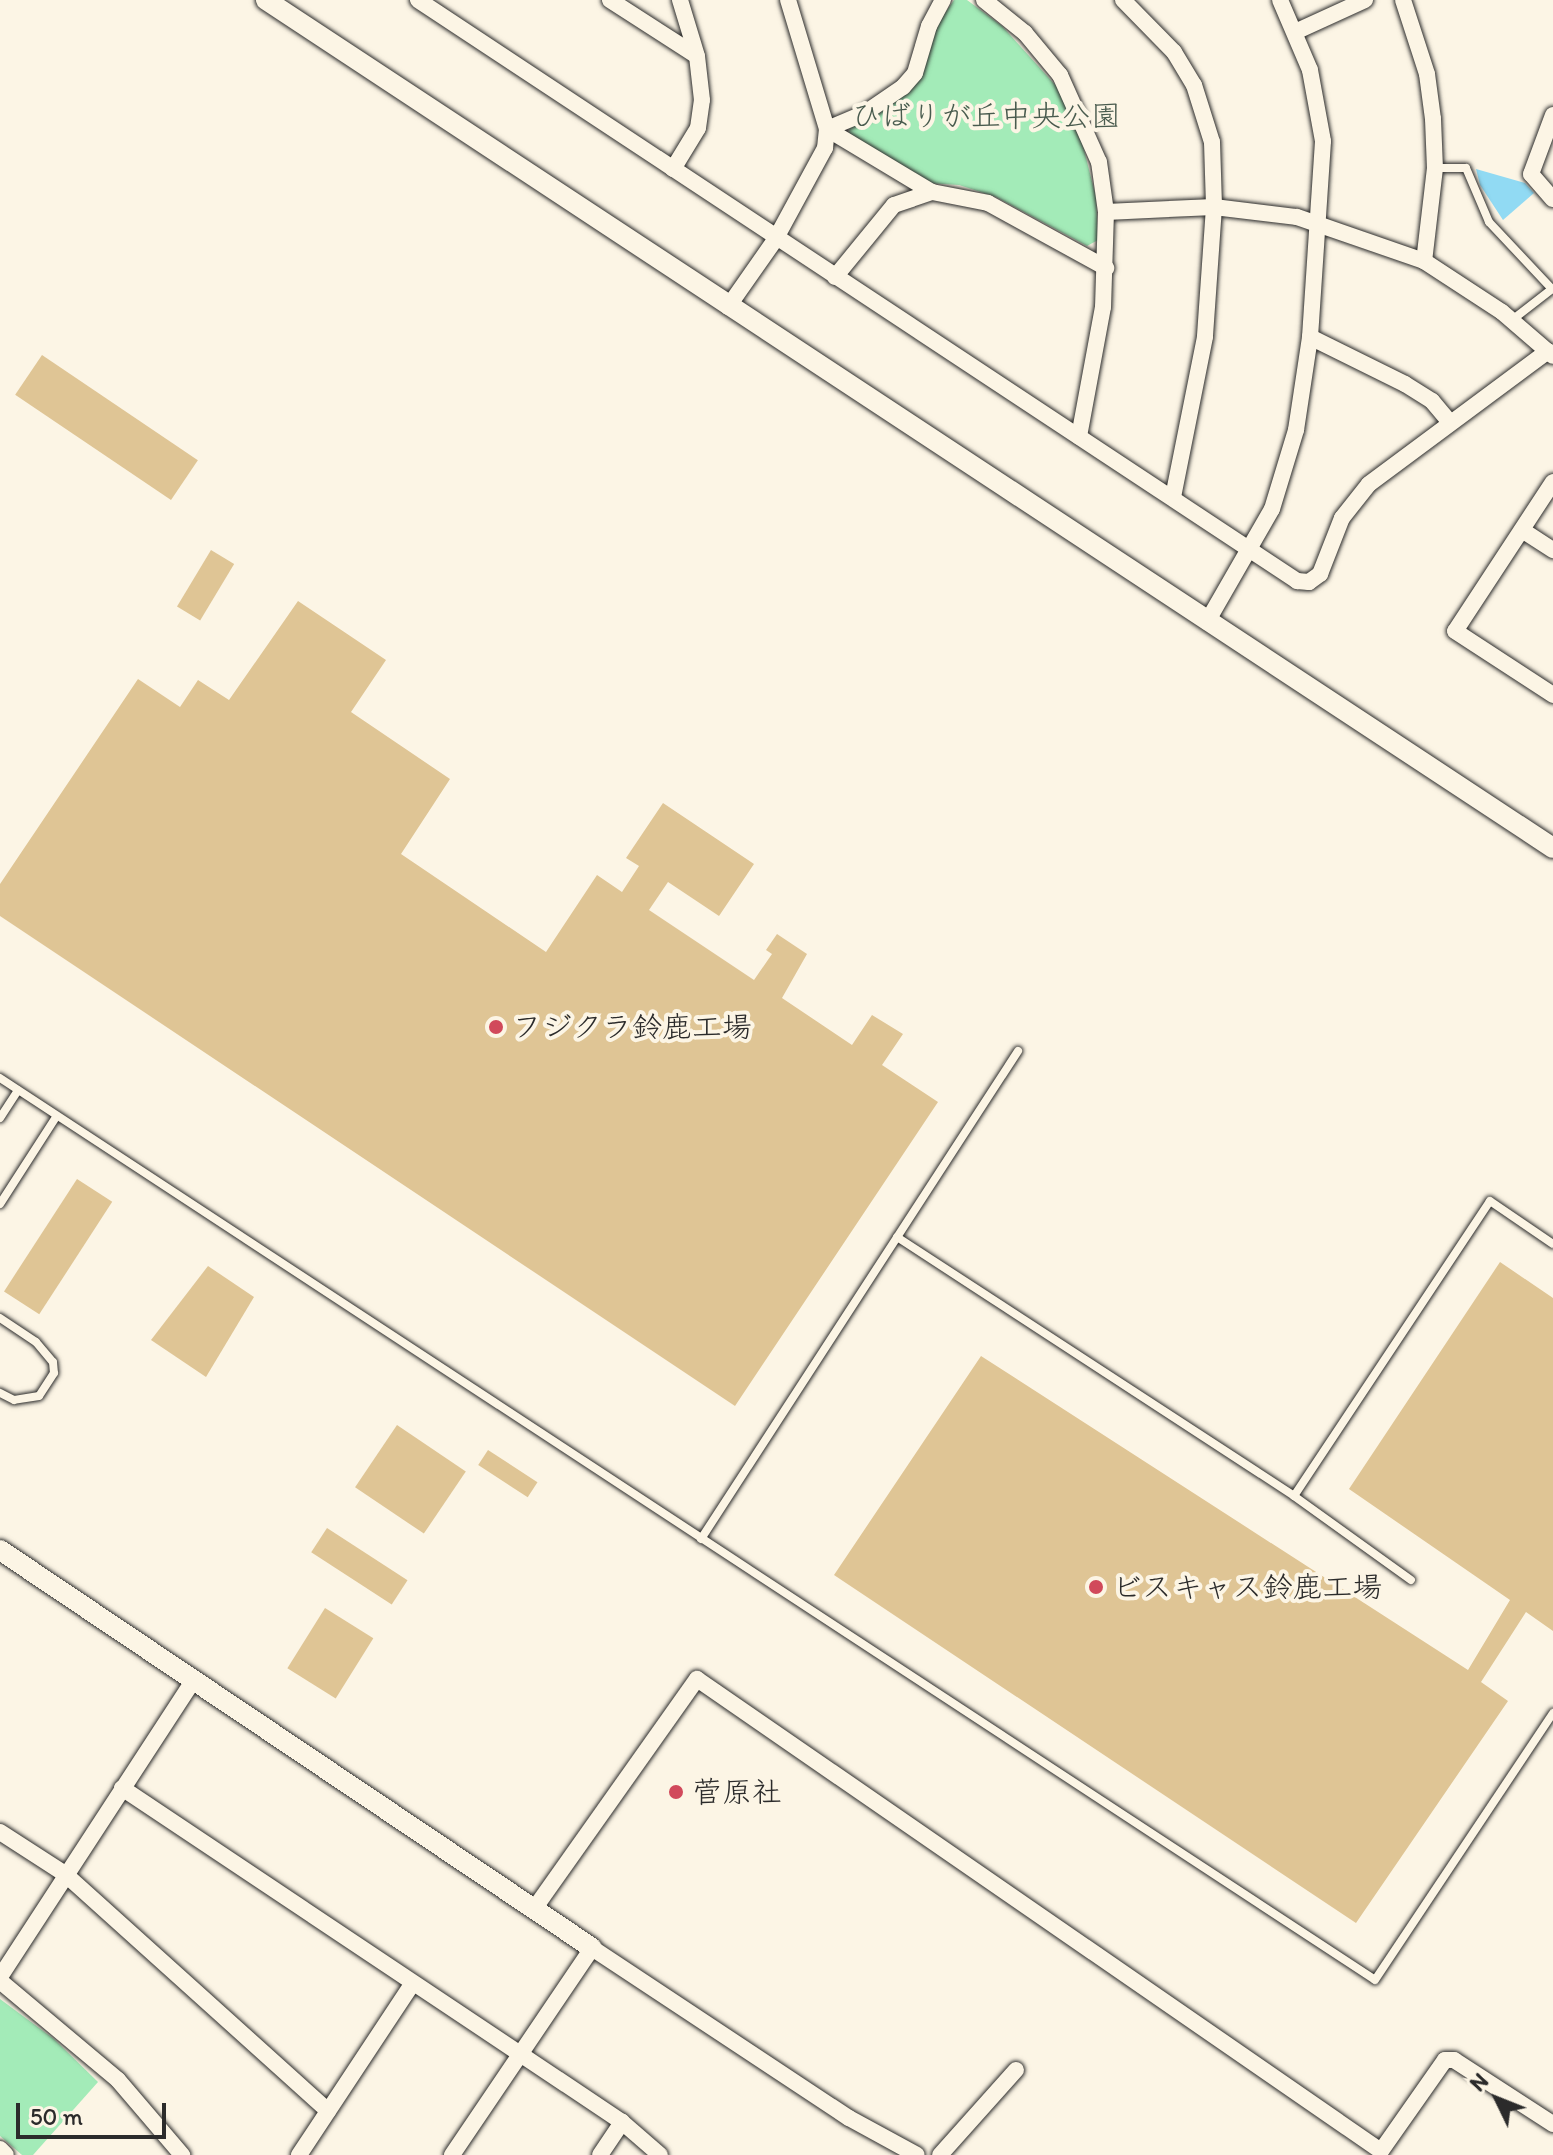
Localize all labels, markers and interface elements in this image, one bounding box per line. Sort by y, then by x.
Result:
park label: ひばりが丘中央公園 [851,98,1121,134]
place label: フジクラ鈴鹿工場 [512,1009,752,1045]
marker: フジクラ鈴鹿工場 [487,1018,505,1036]
place label: ビスキャス鈴鹿工場 [1112,1569,1382,1605]
marker: ビスキャス鈴鹿工場 [1087,1578,1105,1596]
place label: 菅原社 [692,1774,782,1810]
marker: 菅原社 [667,1783,685,1801]
north arrow [1457,2059,1537,2139]
text: N [1464,2068,1494,2097]
scale bar [20,2087,170,2137]
text: 50 m [30,2102,83,2131]

